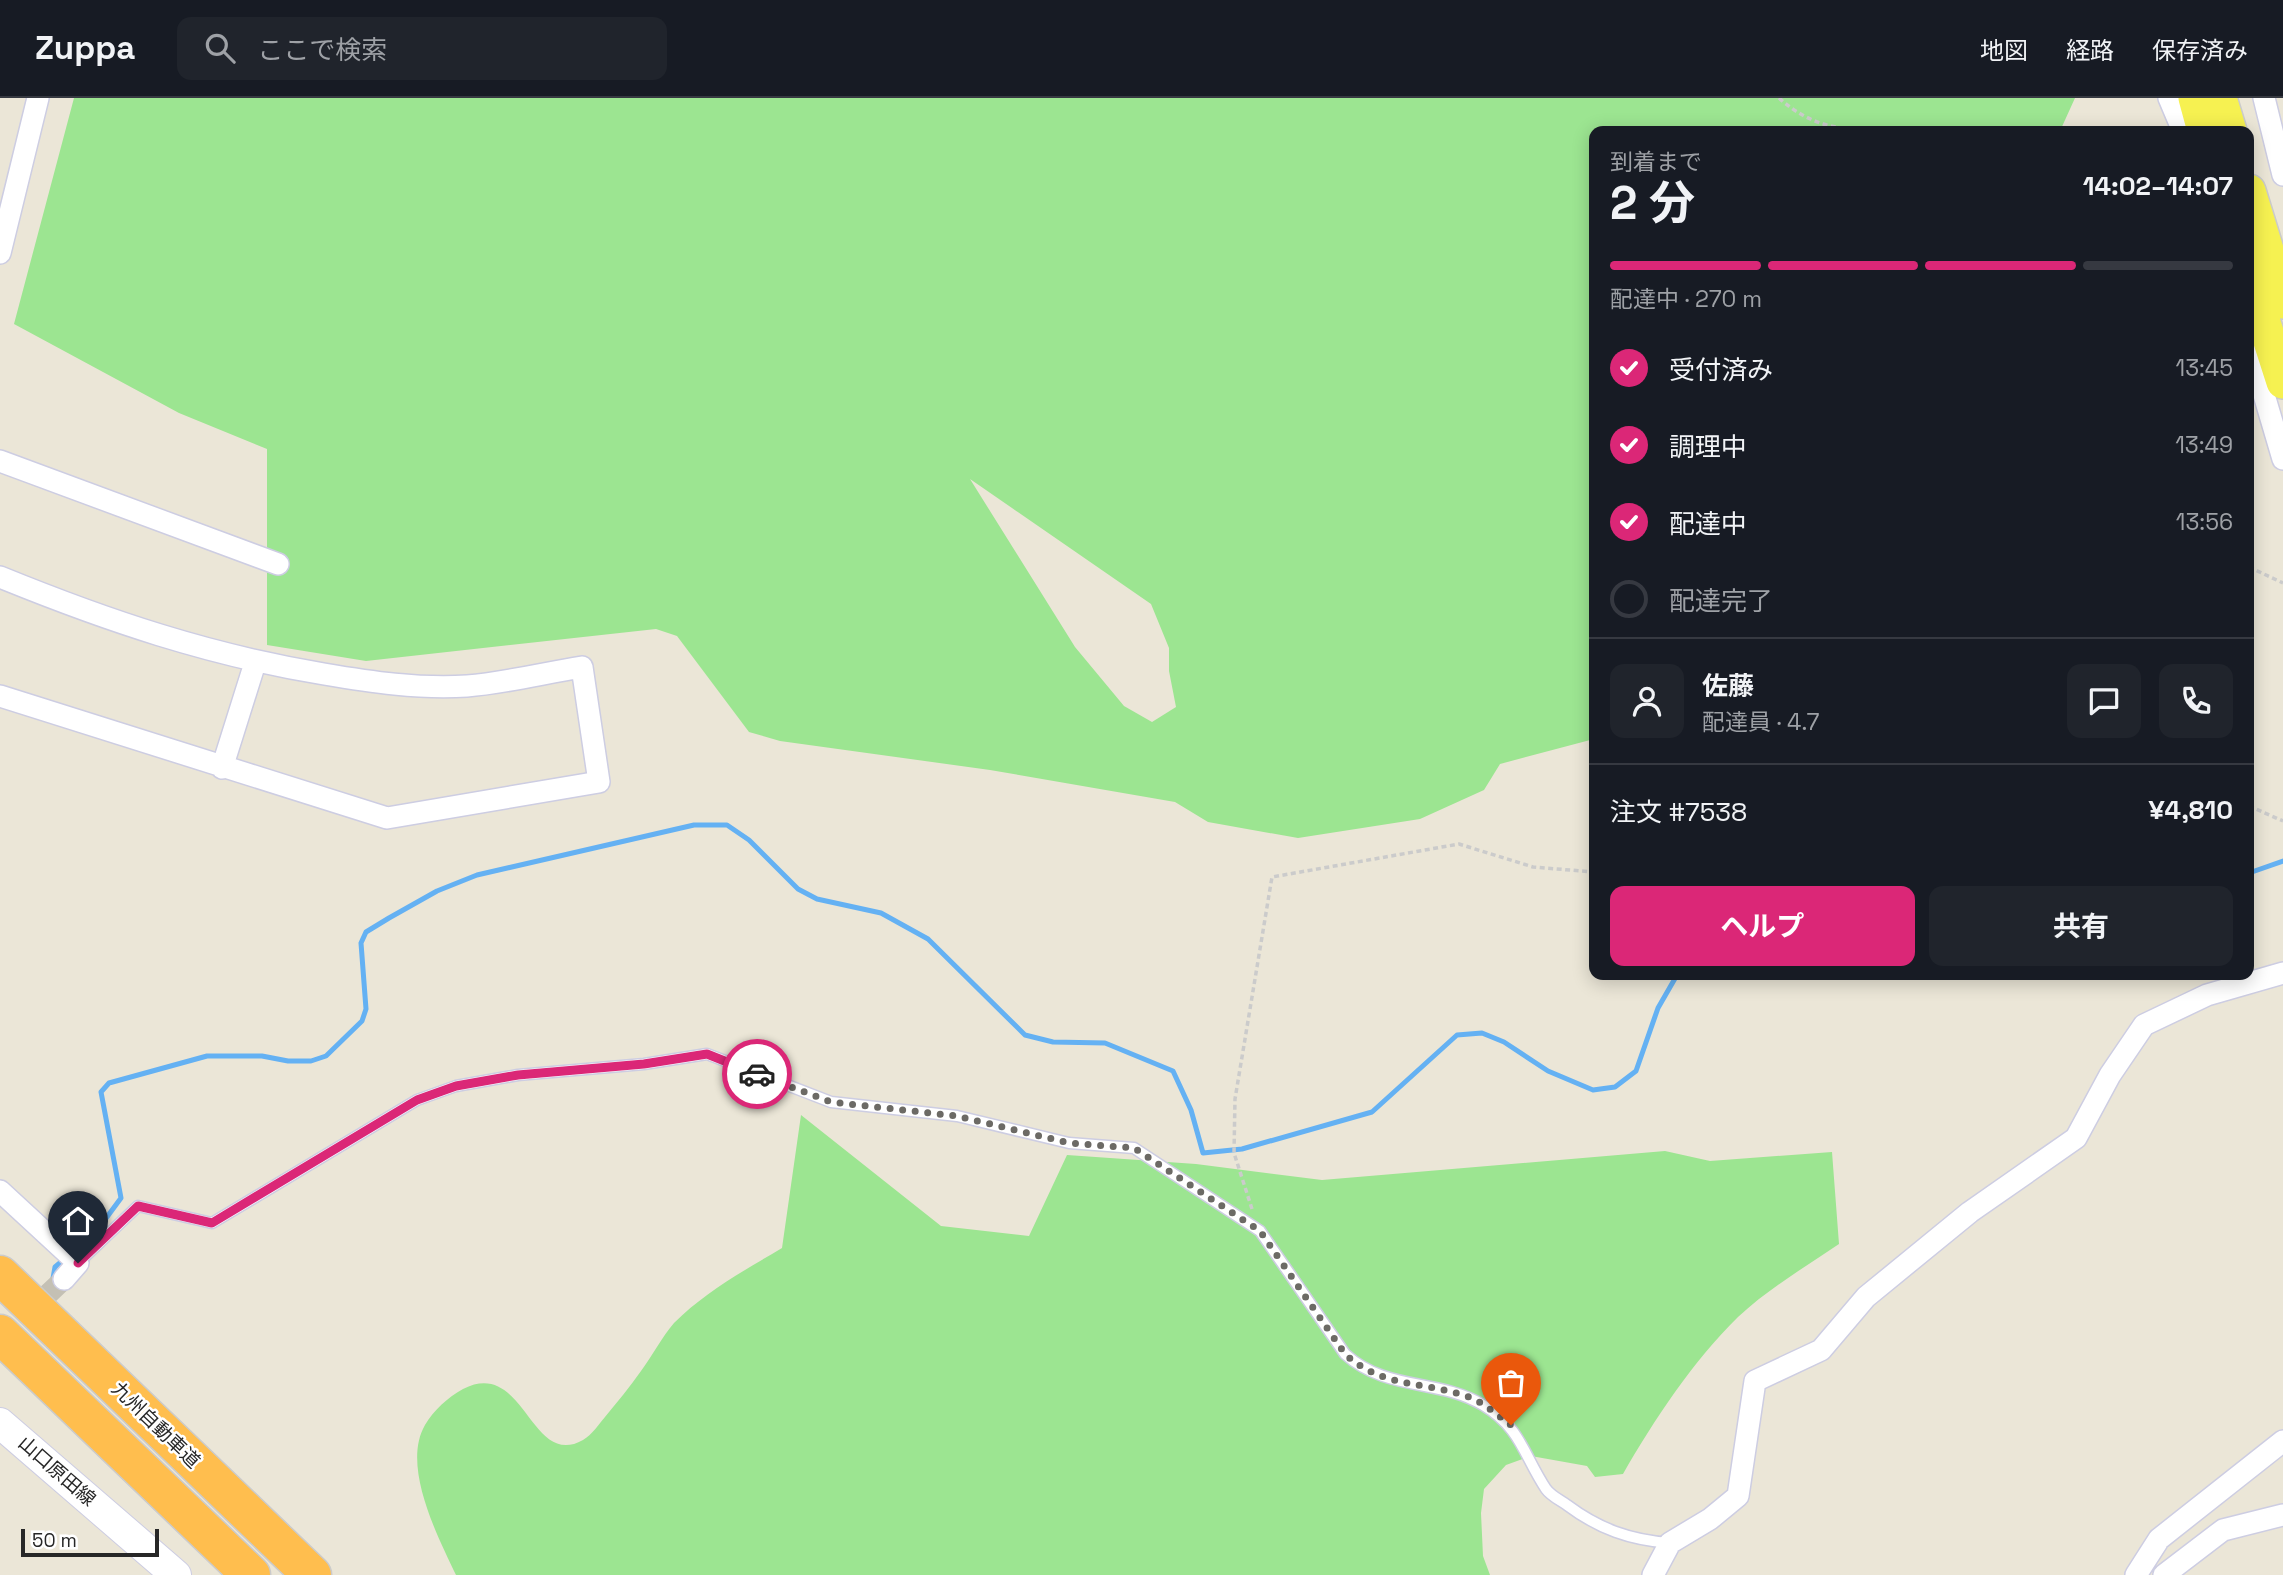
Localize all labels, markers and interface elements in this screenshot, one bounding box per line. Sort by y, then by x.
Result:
search box [177,17,667,80]
text: Zuppa [35,27,135,69]
icon: search [201,29,239,67]
text: ここで検索 [257,33,387,67]
text: 地図 [1980,35,2028,66]
text: 経路 [2066,35,2114,66]
text: 保存済み [2152,35,2248,66]
text: 到着まで [1610,147,1702,177]
text: 14:02–14:07 [2083,169,2233,203]
text: 2 分 [1610,174,1695,232]
text: 配達中 · 270 m [1610,284,1762,314]
icon: check [1610,349,1648,387]
text: 受付済み [1669,353,1773,387]
text: 13:45 [2176,353,2233,383]
icon: check [1610,426,1648,464]
text: 調理中 [1669,430,1747,464]
text: 13:49 [2175,430,2233,460]
icon: check [1610,503,1648,541]
text: 配達中 [1669,507,1747,541]
text: 13:56 [2176,507,2233,537]
text: 配達完了 [1669,584,1773,618]
button: person [1610,664,1684,738]
button: chat [2067,664,2141,738]
button: phone [2159,664,2233,738]
text: 佐藤 [1702,669,1754,703]
text: 配達員 · 4.7 [1702,707,1819,737]
text: ¥4,810 [2148,793,2233,827]
text: 注文 #7538 [1610,795,1747,829]
button: ヘルプ [1610,886,1915,966]
button: 共有 [1929,886,2233,966]
courier [722,1039,792,1109]
icon: car [738,1055,776,1093]
pin [48,1191,108,1263]
icon: home [59,1202,97,1240]
pin [1481,1353,1541,1425]
icon: bag [1492,1364,1530,1402]
street label: 九州自動車道 [106,1376,206,1474]
street label: 山口原田線 [13,1430,101,1512]
scale bar [21,1526,159,1558]
text: 50 m [32,1528,77,1553]

